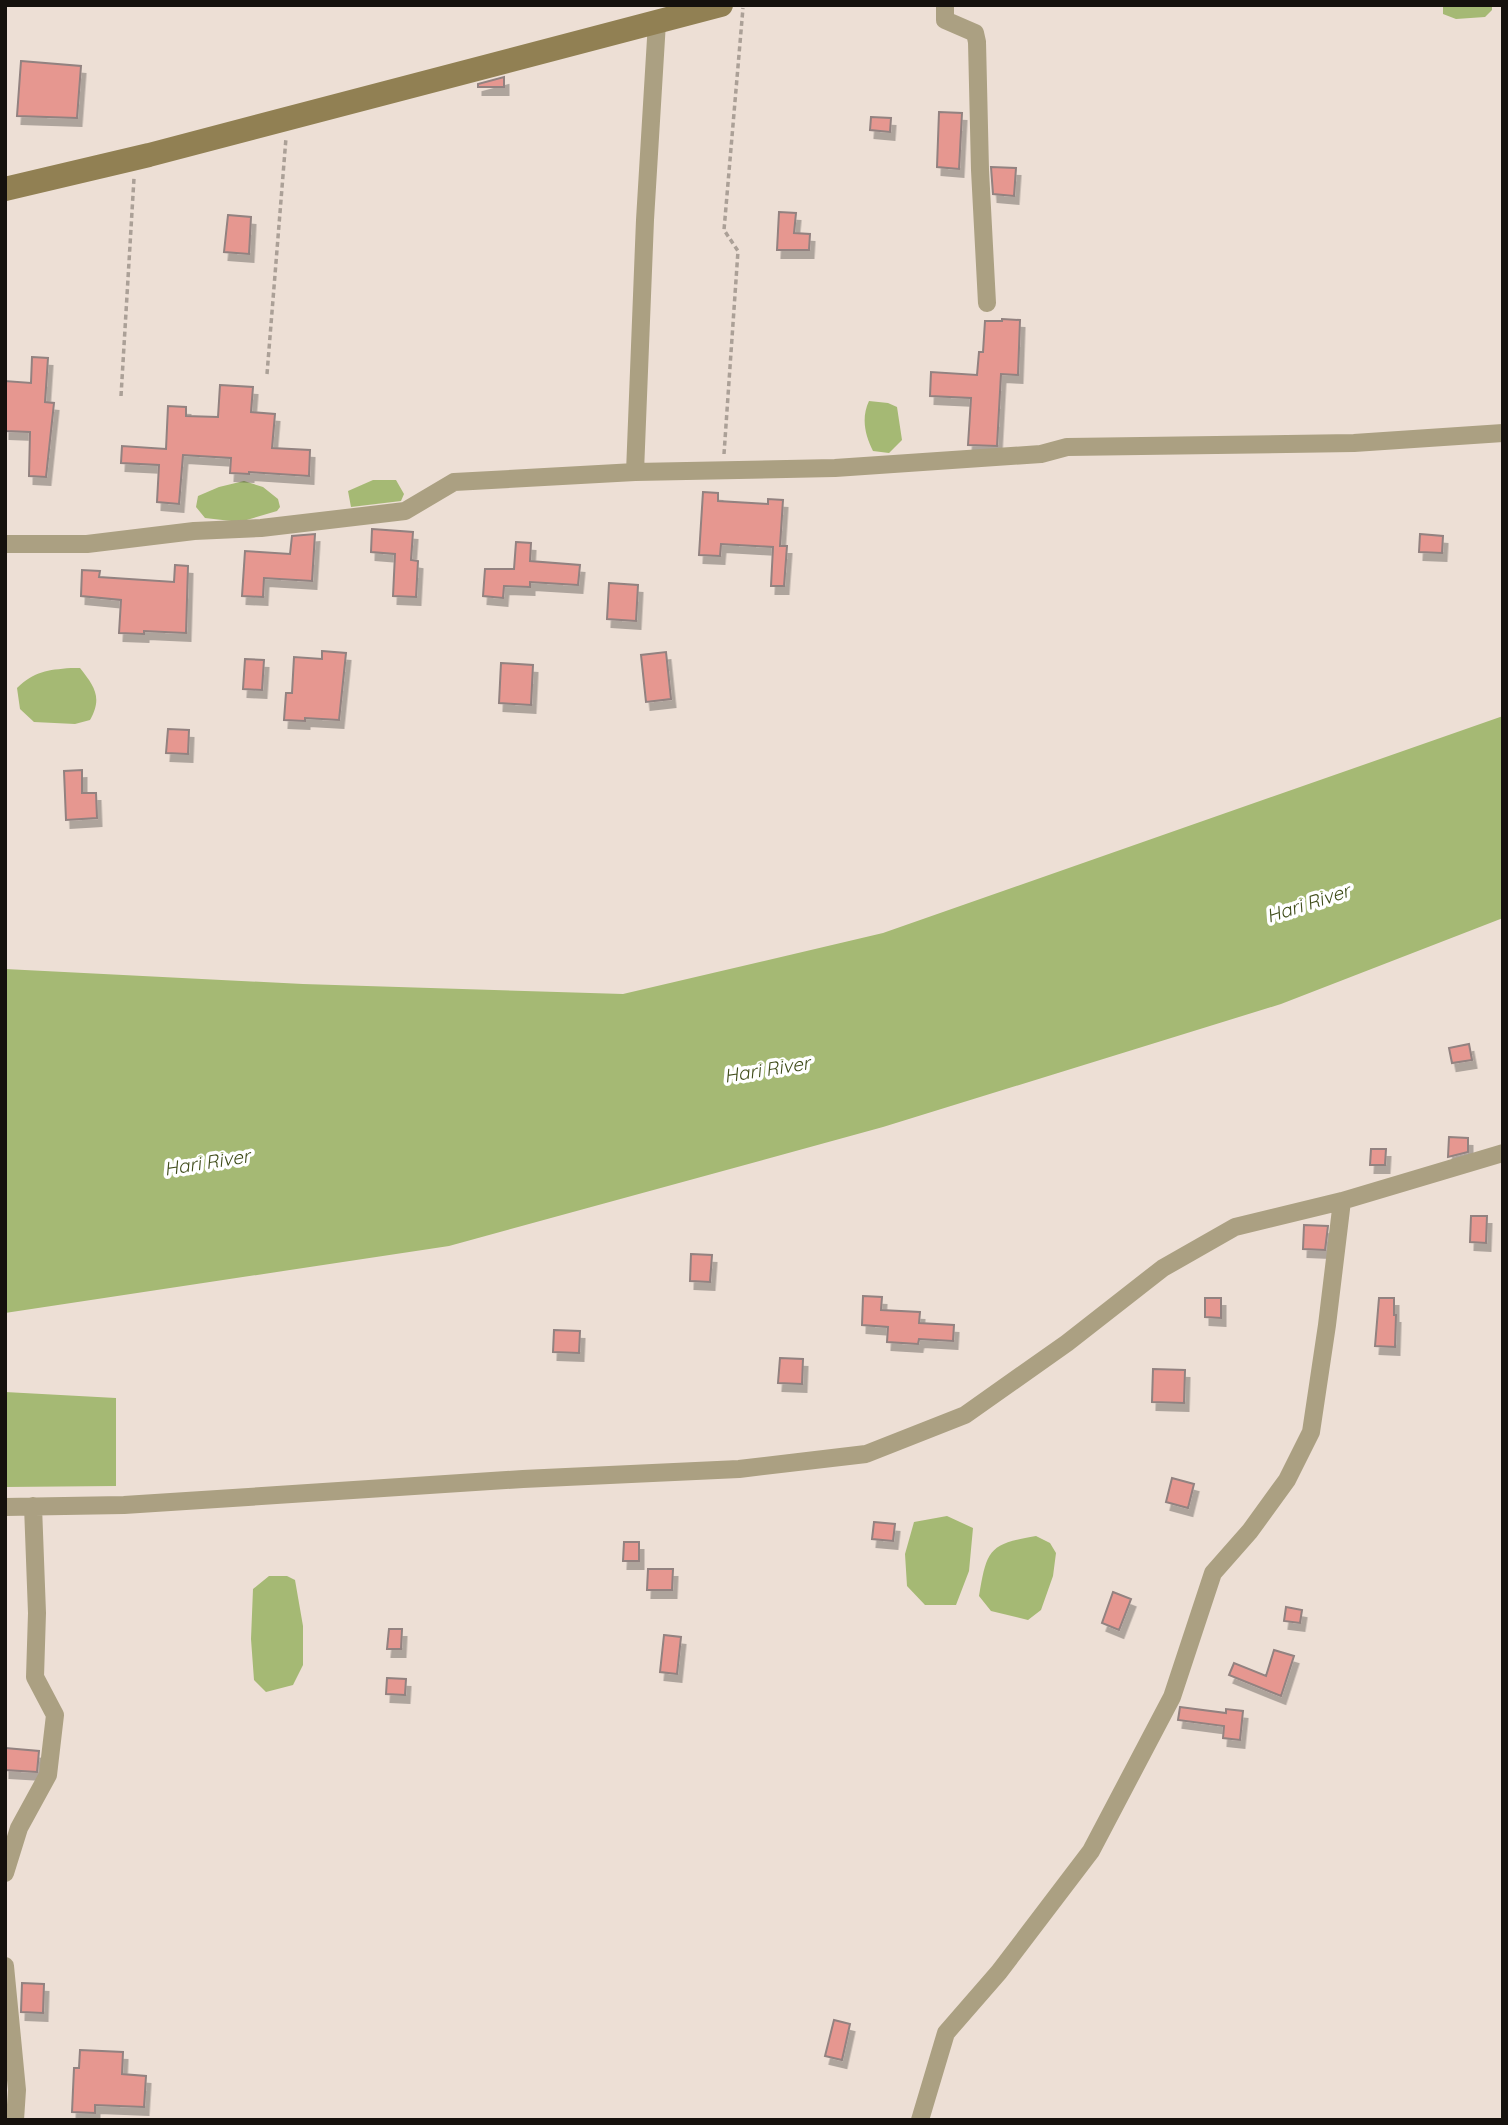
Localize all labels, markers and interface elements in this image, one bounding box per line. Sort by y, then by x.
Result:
water label: Hari River [1263,877,1355,928]
water label: Hari River [722,1050,814,1088]
water label: Hari River [162,1143,254,1181]

